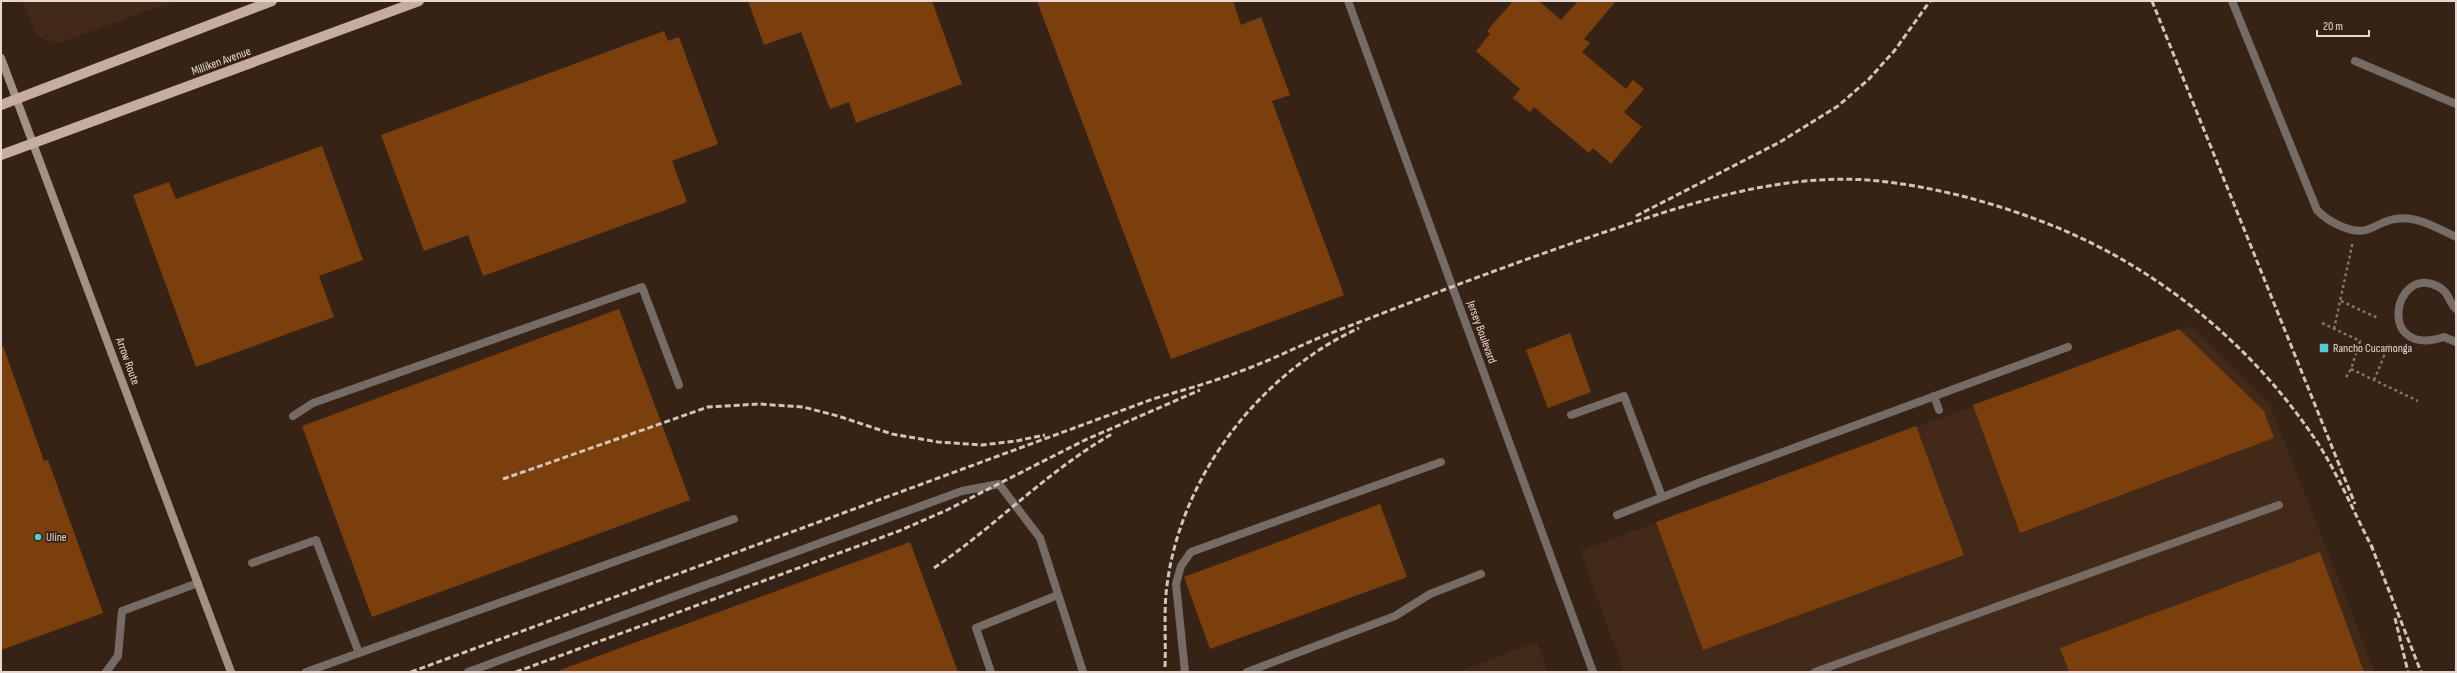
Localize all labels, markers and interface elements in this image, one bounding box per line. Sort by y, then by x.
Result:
scale bar [2317,12,2369,38]
text: 20 m [2323,19,2343,34]
street label: Milliken Avenue [190,44,253,79]
street label: Jersey Boulevard [1463,298,1500,366]
street label: Arrow Route [112,334,143,387]
place label: Rancho Cucamonga [2333,341,2412,356]
marker: Rancho Cucamonga [2318,342,2330,354]
place label: Uline [46,530,67,545]
marker: Uline [33,532,43,542]

